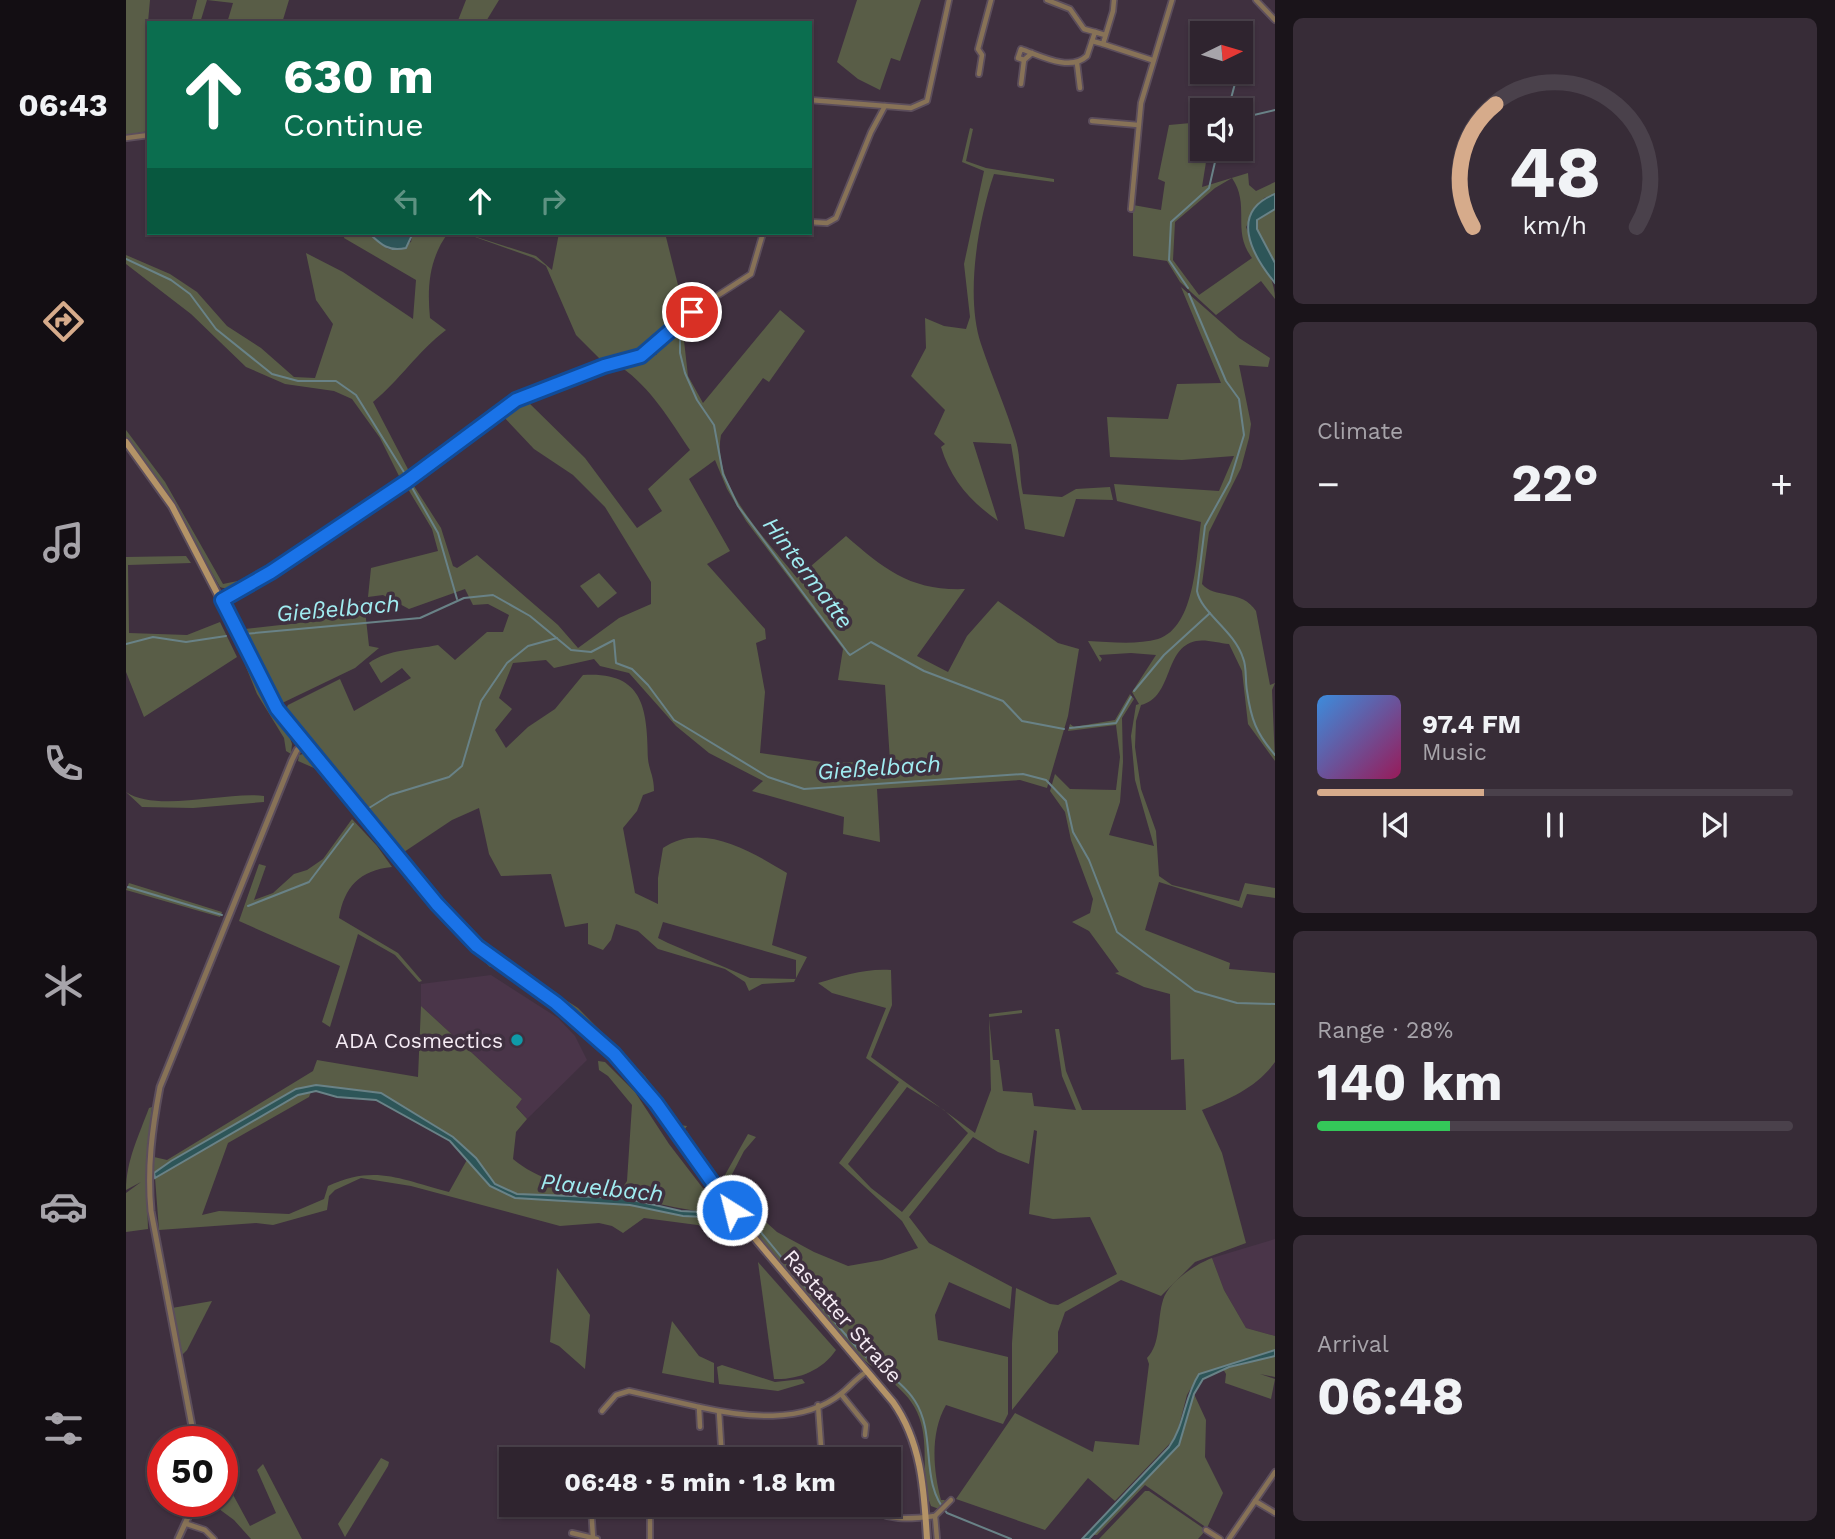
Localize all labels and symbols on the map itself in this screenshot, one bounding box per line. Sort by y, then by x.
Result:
north arrow [1190,21,1253,84]
pin [662,282,722,342]
water label: Hintermatte [757,512,859,634]
water label: Gießelbach [275,590,401,628]
water label: Gießelbach [816,750,942,786]
place label: ADA Cosmectics [335,1028,503,1053]
marker: ADA Cosmectics [509,1032,525,1048]
water label: Plauelbach [539,1168,665,1208]
position arrow [695,1173,769,1247]
street label: Rastatter Straße [778,1244,908,1388]
speed limit sign: 50 [147,1426,238,1517]

